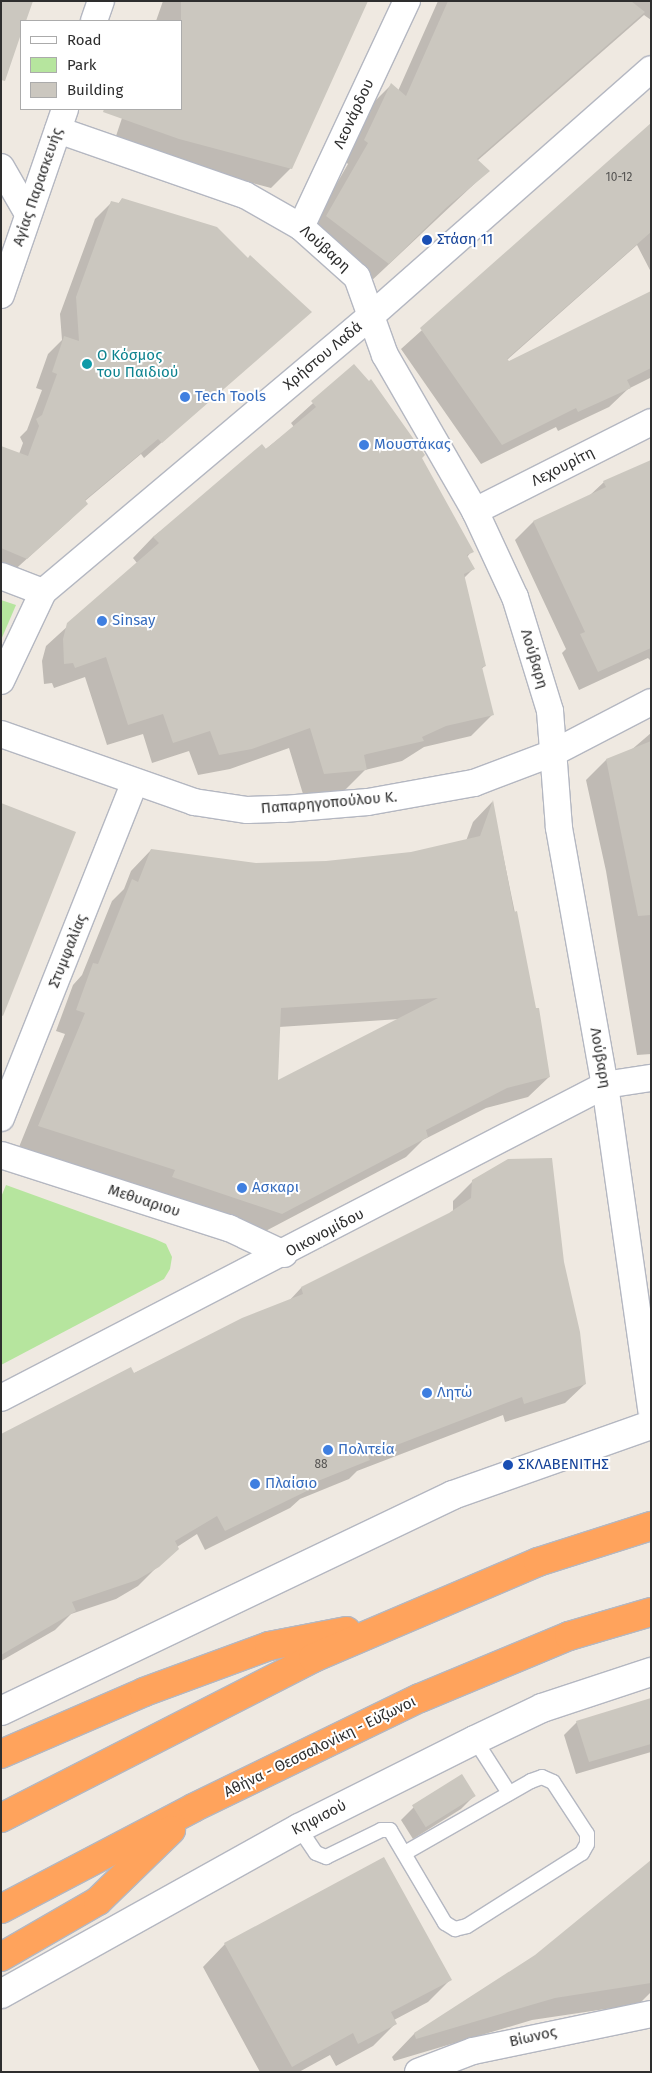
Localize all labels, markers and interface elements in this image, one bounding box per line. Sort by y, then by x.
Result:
legend [20,20,182,110]
text: Road [67,31,102,49]
text: Park [67,56,97,74]
street label: Λεονάρδου [330,76,378,152]
text: Building [67,81,123,99]
street label: Αγίας Παρασκευής [9,125,67,249]
house number: 10-12 [605,171,633,185]
street label: Λούβαρη [296,222,354,276]
place label: Στάση 11 [437,231,493,249]
marker: Στάση 11 [421,234,433,246]
street label: Χρήστου Λαδά [280,318,366,394]
place label: Ο Κόσμος του Παιδιού [97,346,178,381]
marker: Ο Κόσμος του Παιδιού [81,358,93,370]
place label: Tech Tools [195,388,266,406]
marker: Tech Tools [179,391,191,403]
place label: Μουστάκας [374,436,451,454]
marker: Μουστάκας [358,439,370,451]
street label: Λεχουρίτη [529,444,597,490]
place label: Sinsay [112,612,155,630]
marker: Sinsay [96,615,108,627]
street label: Λούβαρη [516,627,552,691]
street label: Παπαρηγοπούλου Κ. [260,788,398,818]
street label: Στυμφαλίας [45,911,91,991]
street label: Λούβαρη [586,1026,614,1090]
place label: Ασκαρι [252,1179,299,1197]
street label: Μεθυαριου [106,1181,182,1221]
marker: Ασκαρι [236,1182,248,1194]
street label: Οικονομίδου [283,1205,367,1261]
place label: Λητώ [437,1384,473,1402]
marker: Λητώ [421,1387,433,1399]
place label: Πολιτεία [338,1441,395,1459]
marker: Πολιτεία [322,1444,334,1456]
place label: ΣΚΛΑΒΕΝΙΤΗΣ [518,1456,609,1474]
house number: 88 [314,1458,328,1472]
marker: ΣΚΛΑΒΕΝΙΤΗΣ [502,1459,514,1471]
place label: Πλαίσιο [265,1475,317,1493]
marker: Πλαίσιο [249,1478,261,1490]
street label: Αθήνα - Θεσσαλονίκη - Εύζωνοι [221,1693,419,1801]
street label: Κηφισού [289,1797,349,1839]
street label: Βίωνος [508,2023,558,2051]

